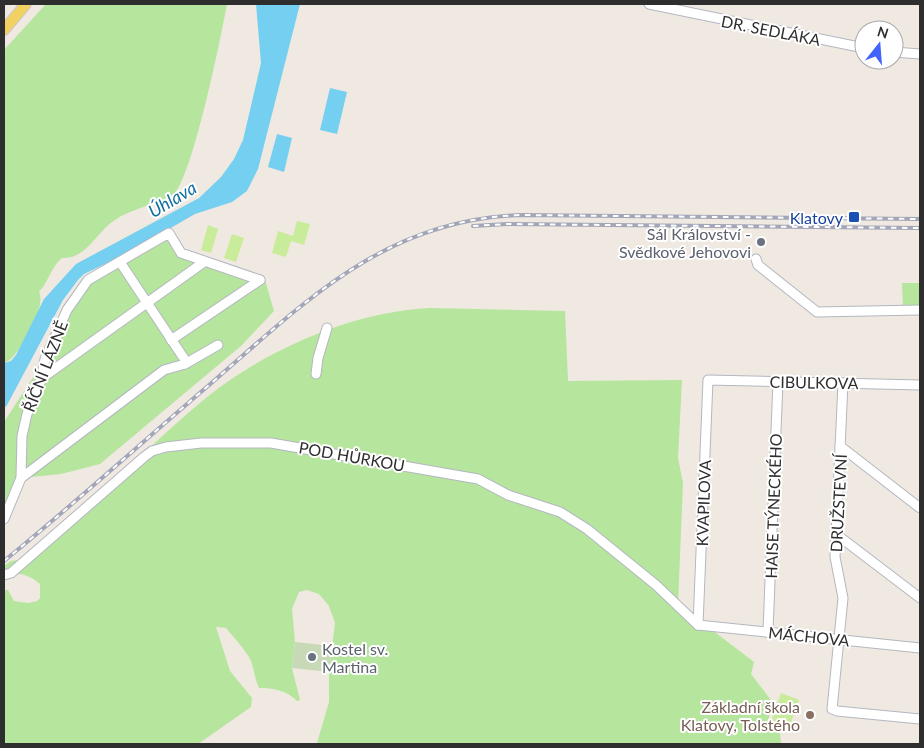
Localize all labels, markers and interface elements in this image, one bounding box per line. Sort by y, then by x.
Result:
street label: DR. SEDLÁKA [720,11,822,49]
north arrow [854,20,904,70]
text: N [875,22,891,42]
water label: Úhlava [144,176,200,222]
place label: Klatovy [790,208,844,227]
marker: Klatovy [847,210,861,224]
place label: Sál Království - Svědkové Jehovovi [619,224,751,261]
marker: Sál Království - Svědkové Jehovovi [755,236,767,248]
street label: ŘÍČNÍ LÁZNĚ [19,318,71,414]
street label: CIBULKOVA [769,372,859,392]
street label: HAISE TÝNECKÉHO [761,433,785,579]
street label: POD HŮRKOU [298,437,406,475]
street label: DRUŽSTEVNÍ [826,452,850,553]
street label: KVAPILOVA [692,459,714,547]
street label: MÁCHOVA [767,622,851,650]
place label: Kostel sv. Martina [322,639,388,676]
marker: Kostel sv. Martina [306,651,318,663]
place label: Základní škola Klatovy, Tolstého [681,697,800,734]
marker: Základní škola Klatovy, Tolstého [804,709,816,721]

